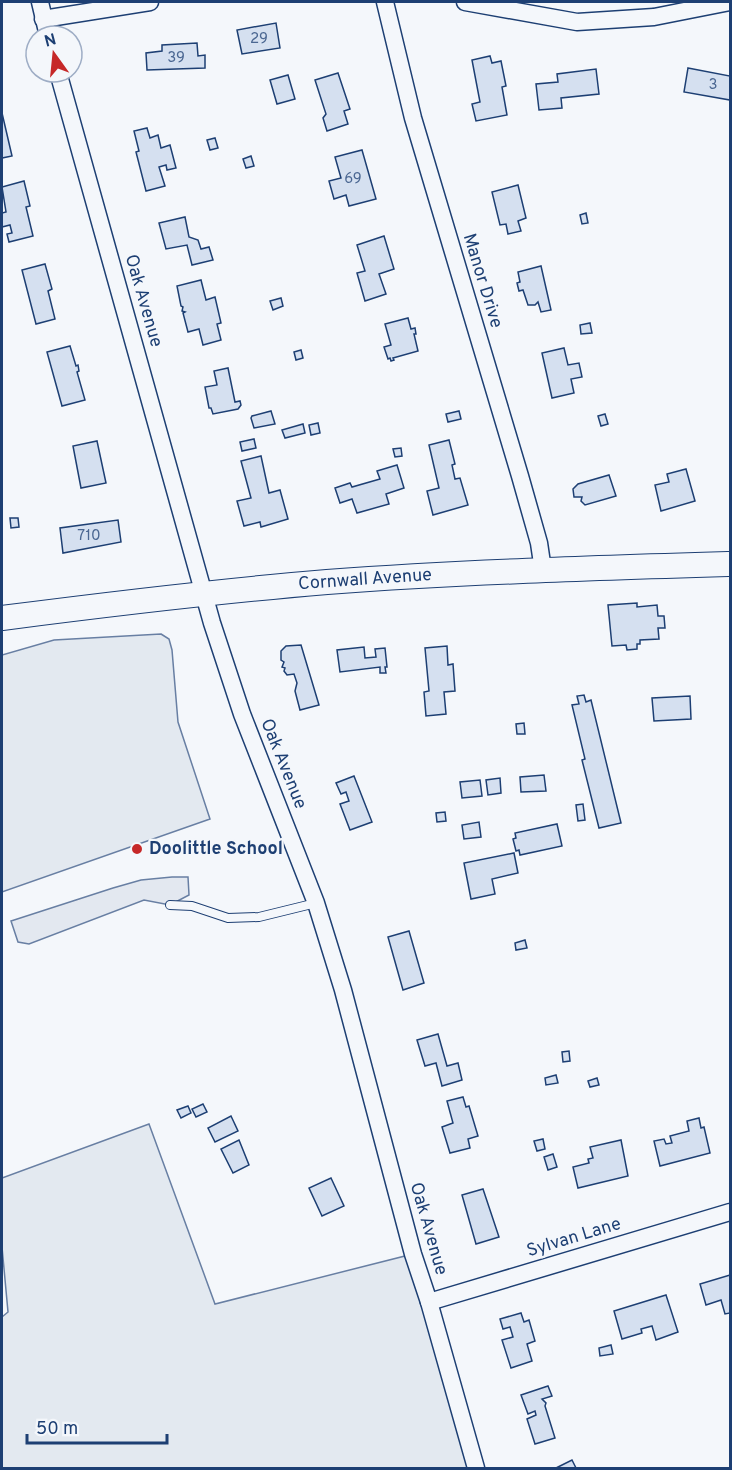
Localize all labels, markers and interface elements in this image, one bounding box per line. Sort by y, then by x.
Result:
north arrow [24,24,84,84]
text: N [42,30,59,53]
house number: 29 [250,30,268,49]
house number: 39 [167,49,185,68]
house number: 3 [708,76,718,95]
house number: 69 [344,170,362,189]
street label: Manor Drive [457,231,507,331]
street label: Oak Avenue [119,252,167,350]
house number: 710 [77,527,101,546]
street label: Cornwall Avenue [297,564,433,596]
street label: Oak Avenue [254,715,312,813]
place label: Doolittle School [149,838,283,861]
marker: Doolittle School [130,842,144,856]
street label: Oak Avenue [404,1180,452,1278]
street label: Sylvan Lane [524,1213,624,1263]
scale bar [27,1407,166,1445]
text: 50 m [36,1418,78,1441]

